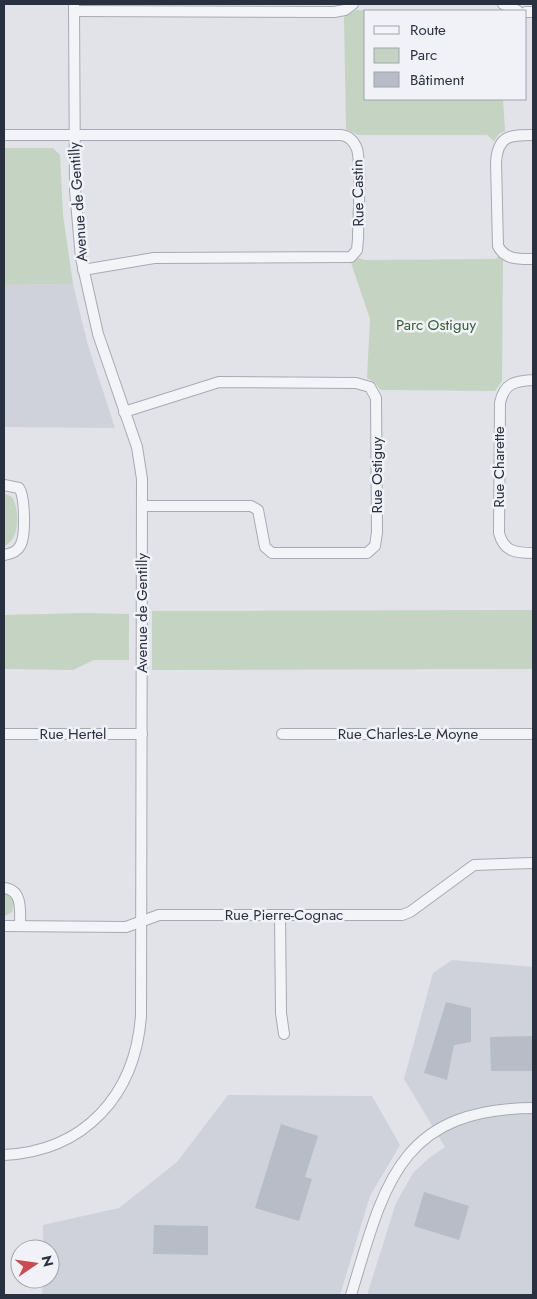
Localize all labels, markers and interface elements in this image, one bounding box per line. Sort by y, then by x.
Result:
legend [364,10,527,100]
text: Route [410,19,446,41]
text: Parc [410,44,437,66]
text: Bâtiment [410,69,464,91]
street label: Avenue de Gentilly [63,141,93,263]
street label: Rue Castin [346,159,370,227]
park label: Parc Ostiguy [396,314,476,336]
street label: Rue Charette [488,426,510,508]
street label: Rue Ostiguy [366,436,388,513]
street label: Avenue de Gentilly [131,552,153,673]
street label: Rue Hertel [40,723,106,745]
street label: Rue Charles-Le Moyne [338,723,479,745]
street label: Rue Pierre-Cognac [225,904,343,926]
north arrow [10,1239,60,1289]
text: N [37,1253,59,1269]

